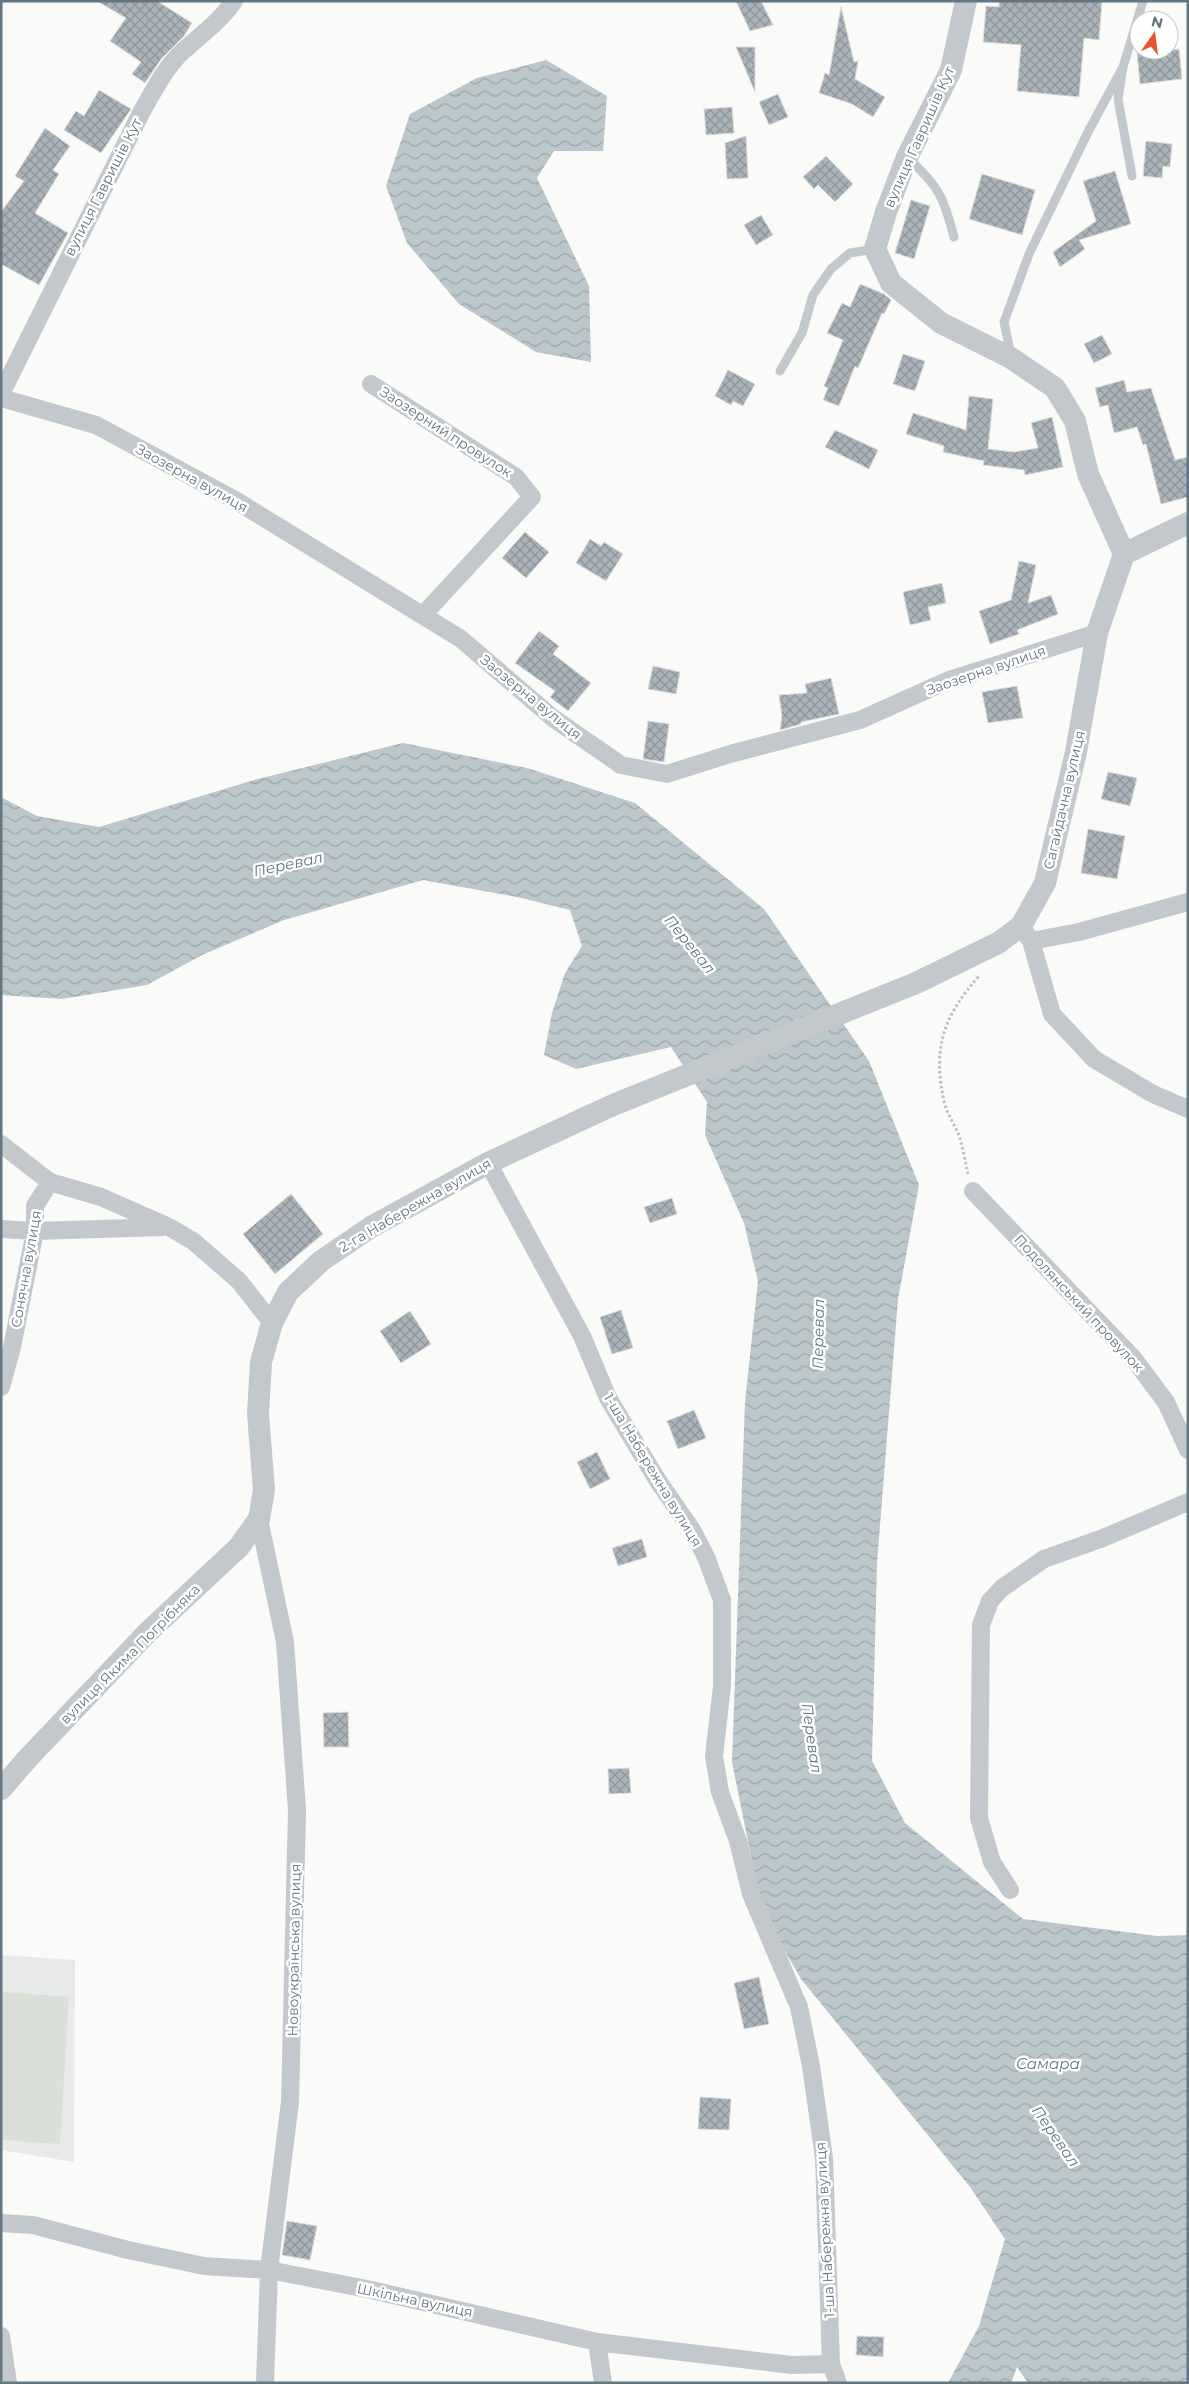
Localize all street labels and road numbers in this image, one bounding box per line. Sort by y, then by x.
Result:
street label: вулиця Гавришів Кут [880,63,958,210]
street label: вулиця Гавришів Кут [60,115,146,259]
street label: Заозерний провулок [377,383,515,481]
street label: Заозерна вулиця [133,440,251,516]
street label: Заозерна вулиця [924,641,1048,699]
street label: Заозерна вулиця [477,651,585,743]
street label: Сагайдачна вулиця [1039,729,1089,871]
street label: 2-га Набережна вулиця [336,1154,494,1256]
street label: Сонячна вулиця [7,1209,45,1329]
street label: Подолянський провулок [1010,1230,1148,1376]
street label: 1-ша Набережна вулиця [600,1390,706,1550]
street label: вулиця Якима Погрібняка [56,1580,204,1728]
street label: Новоукраїнська вулиця [283,1864,305,2036]
street label: 1-ша Набережна вулиця [811,2142,839,2318]
street label: Шкільна вулиця [356,2279,474,2321]

